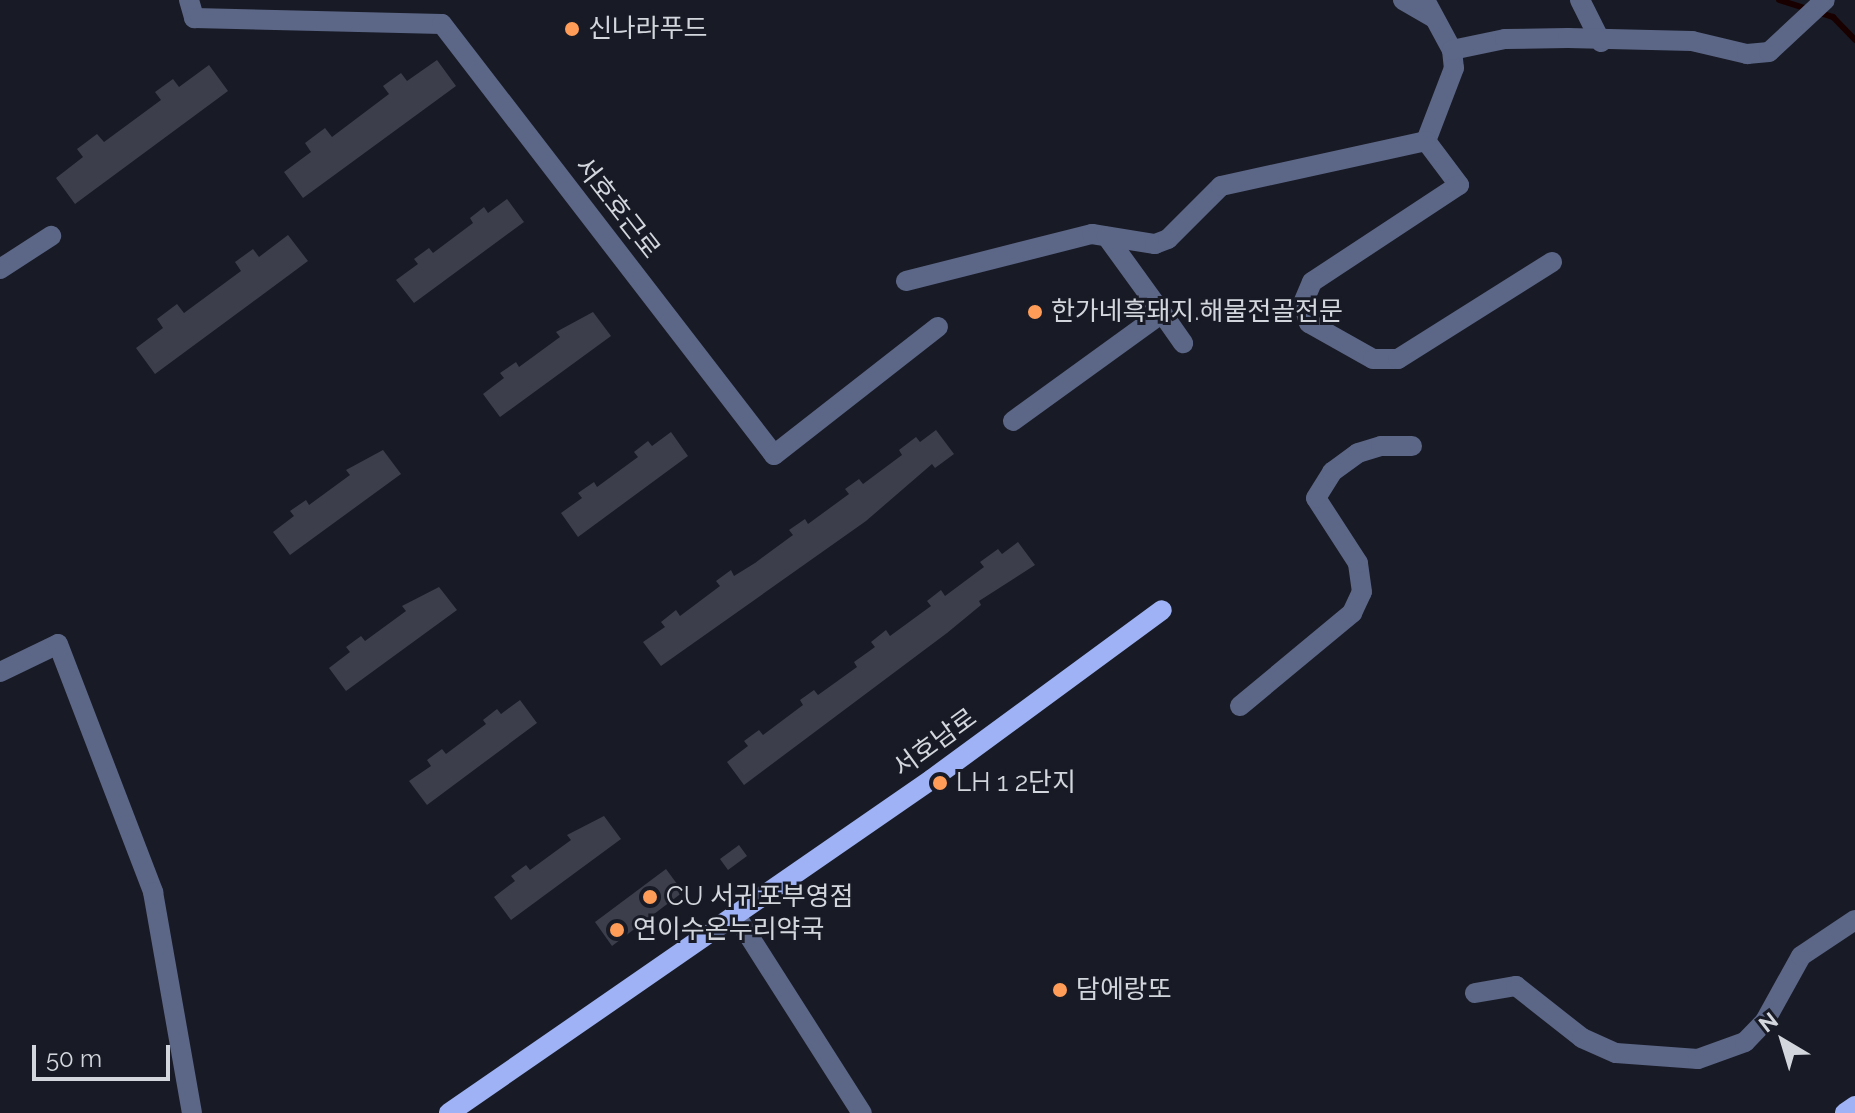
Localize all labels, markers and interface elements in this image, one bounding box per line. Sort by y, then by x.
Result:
place label: 신나라푸드 [588,13,708,45]
marker: 신나라푸드 [563,20,581,38]
street label: 서호호근로 [568,151,666,265]
place label: 한가네흑돼지.해물전골전문 [1051,296,1343,328]
marker: 한가네흑돼지.해물전골전문 [1026,303,1044,321]
street label: 서호남로 [887,702,983,784]
place label: LH 1 2단지 [956,767,1076,799]
marker: LH 1 2단지 [931,774,949,792]
place label: CU 서귀포부영점 [666,881,854,913]
marker: CU 서귀포부영점 [641,888,659,906]
place label: 연이수온누리약국 [633,914,824,946]
marker: 연이수온누리약국 [608,921,626,939]
place label: 담에랑또 [1076,974,1172,1006]
marker: 담에랑또 [1051,981,1069,999]
north arrow [1743,1001,1823,1081]
text: N [1754,1007,1783,1038]
scale bar [36,1029,174,1079]
text: 50 m [46,1044,102,1073]

